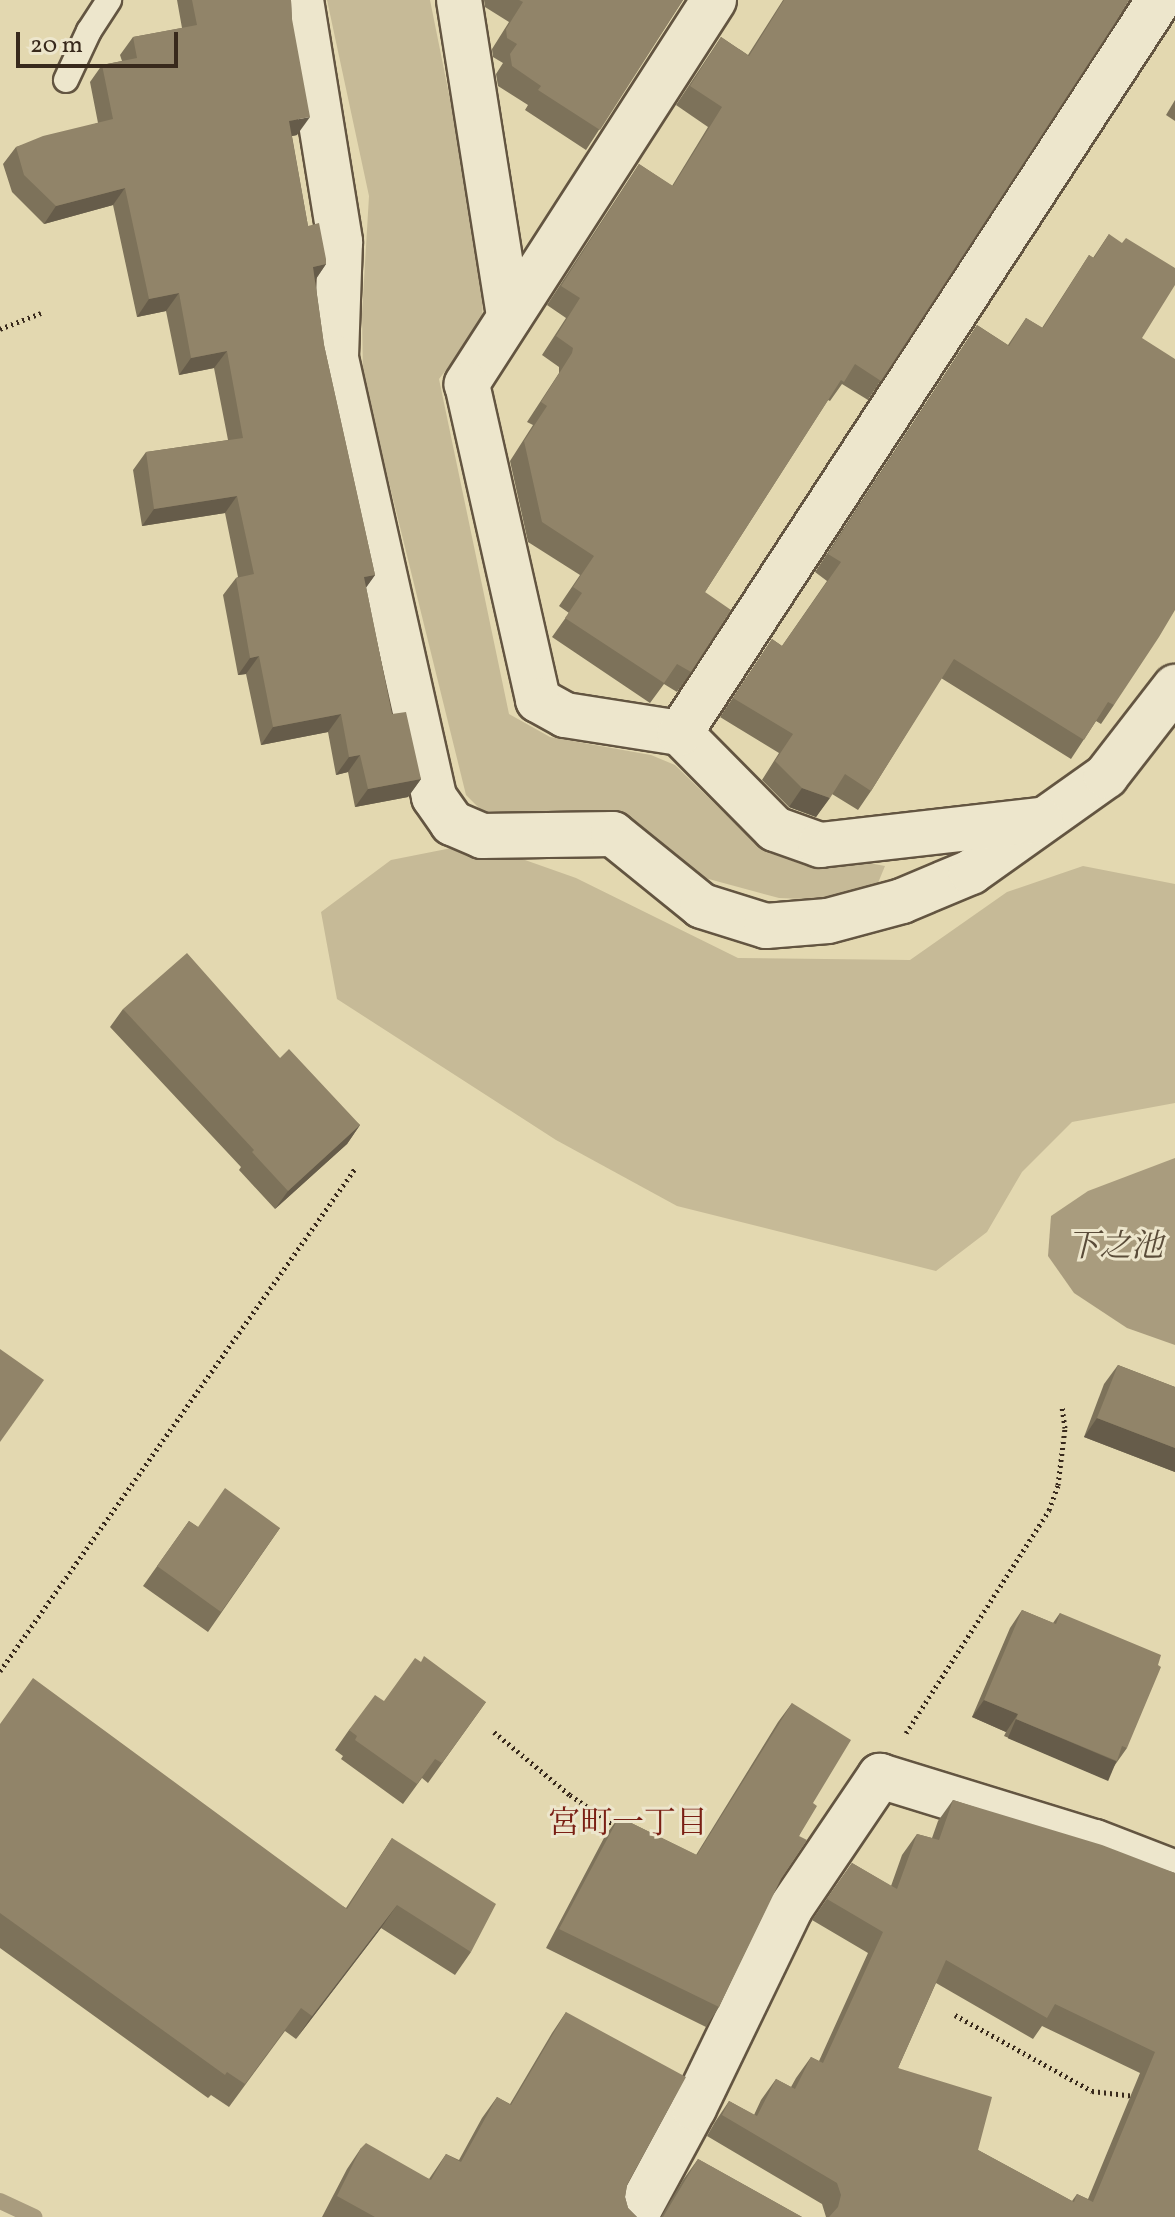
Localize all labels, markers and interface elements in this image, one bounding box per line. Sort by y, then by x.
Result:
scale bar [20,16,182,66]
text: 20 m [30,29,83,63]
water label: 下之池 [1067,1229,1163,1267]
district label: 宮町一丁目 [548,1806,708,1844]

